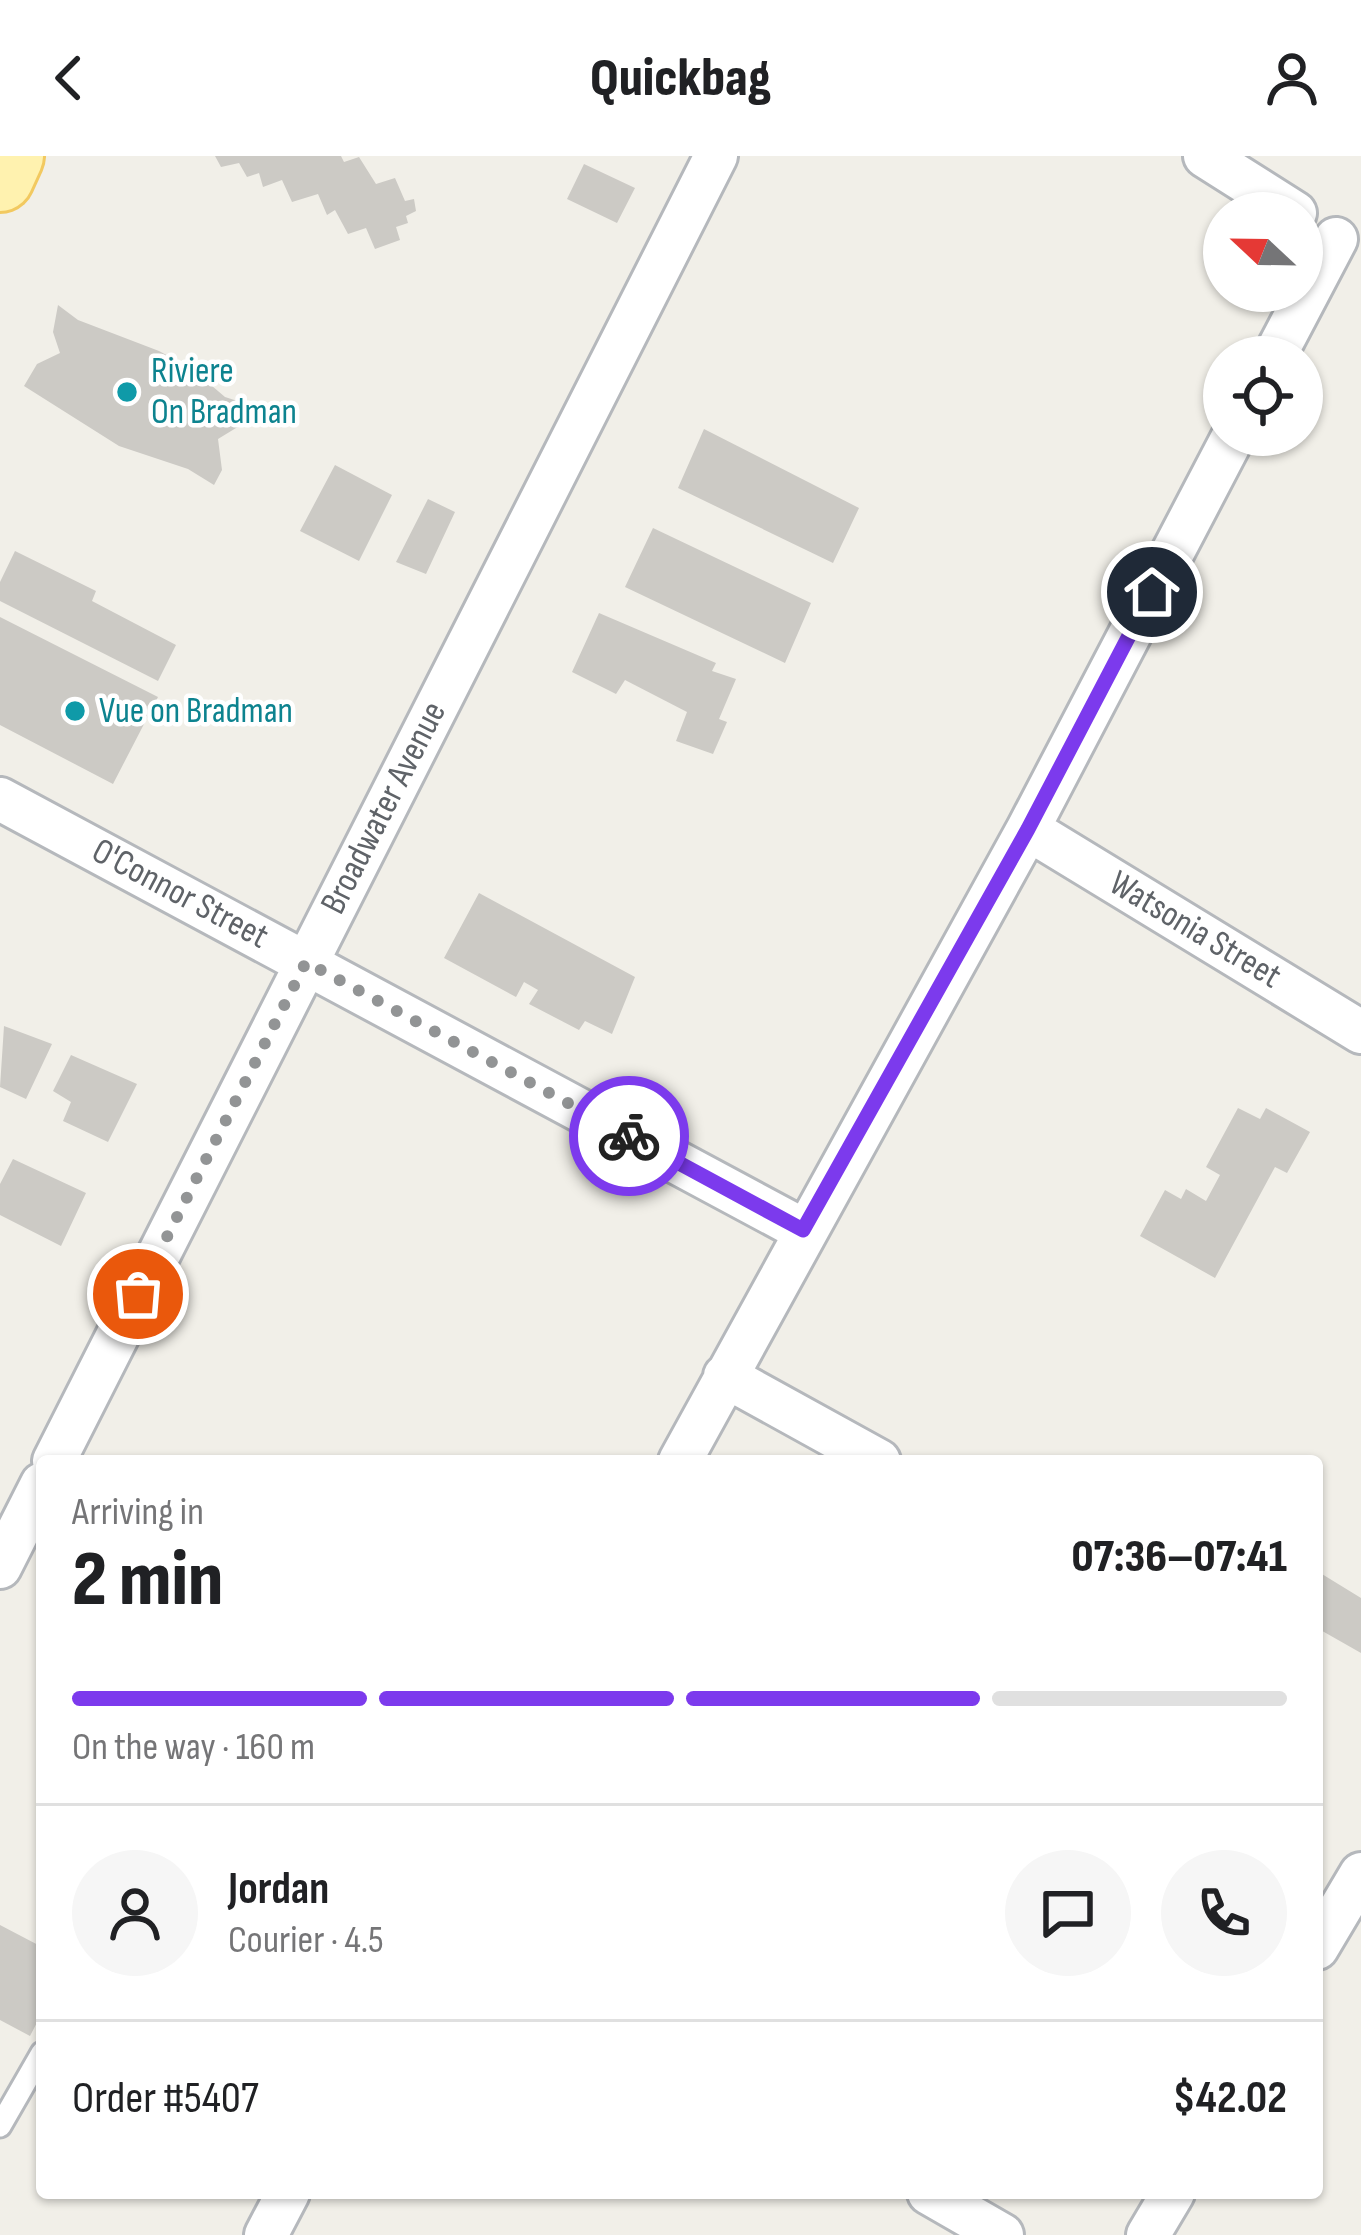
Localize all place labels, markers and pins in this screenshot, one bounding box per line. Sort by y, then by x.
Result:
place label: Riviere On Bradman [151,350,297,434]
marker: Riviere On Bradman [114,379,140,405]
pin [1101,541,1203,643]
place label: Vue on Bradman [99,690,293,733]
marker: Vue on Bradman [62,698,88,724]
pin [87,1243,189,1345]

